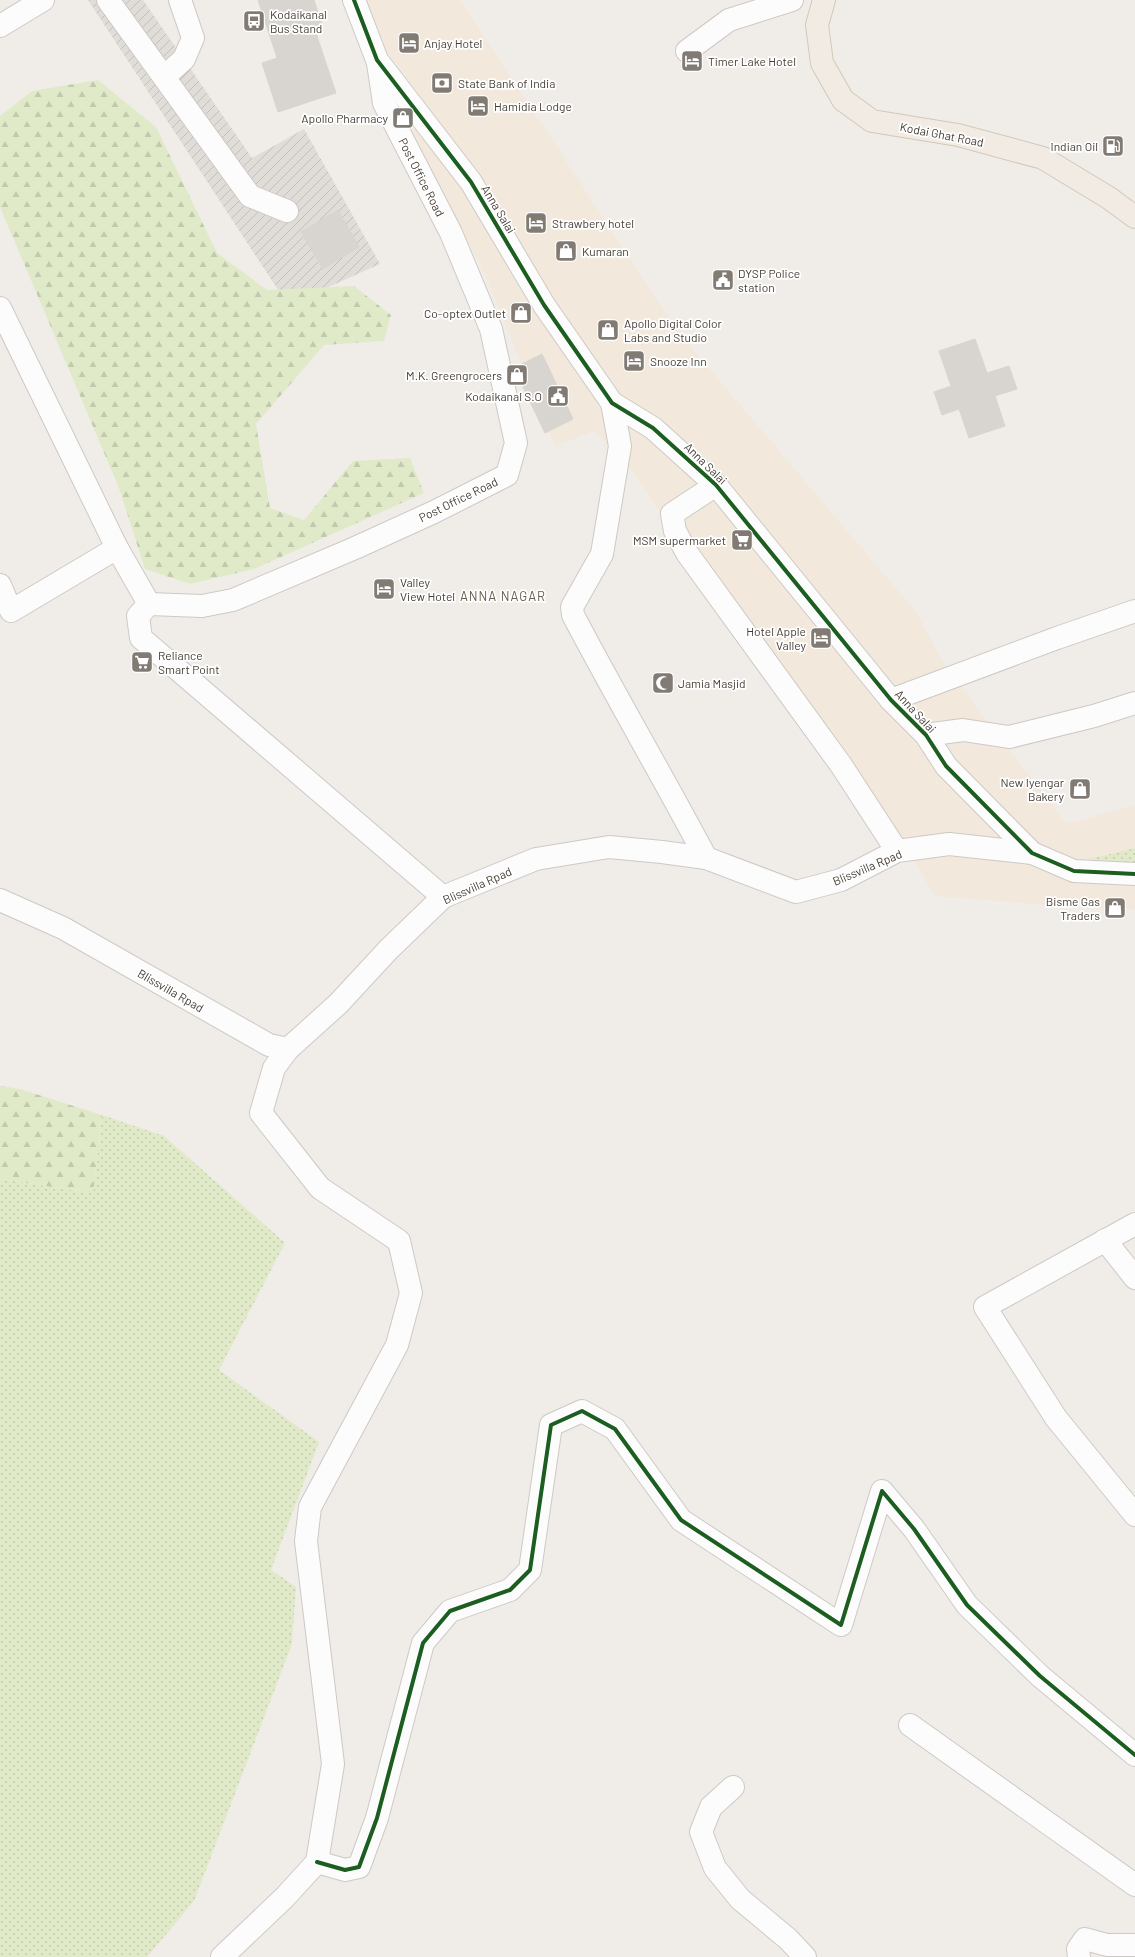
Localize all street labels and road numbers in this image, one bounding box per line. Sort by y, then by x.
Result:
street label: Kodai Ghat Road [899,119,985,149]
street label: Post Office Road [396,135,448,219]
street label: Anna Salai [479,182,519,236]
street label: Anna Salai [682,439,730,487]
street label: Post Office Road [416,474,500,524]
street label: Anna Salai [893,687,939,735]
street label: Blissvilla Rpad [830,846,904,888]
street label: Blissvilla Rpad [440,864,514,906]
street label: Blissvilla Rpad [136,965,206,1015]

